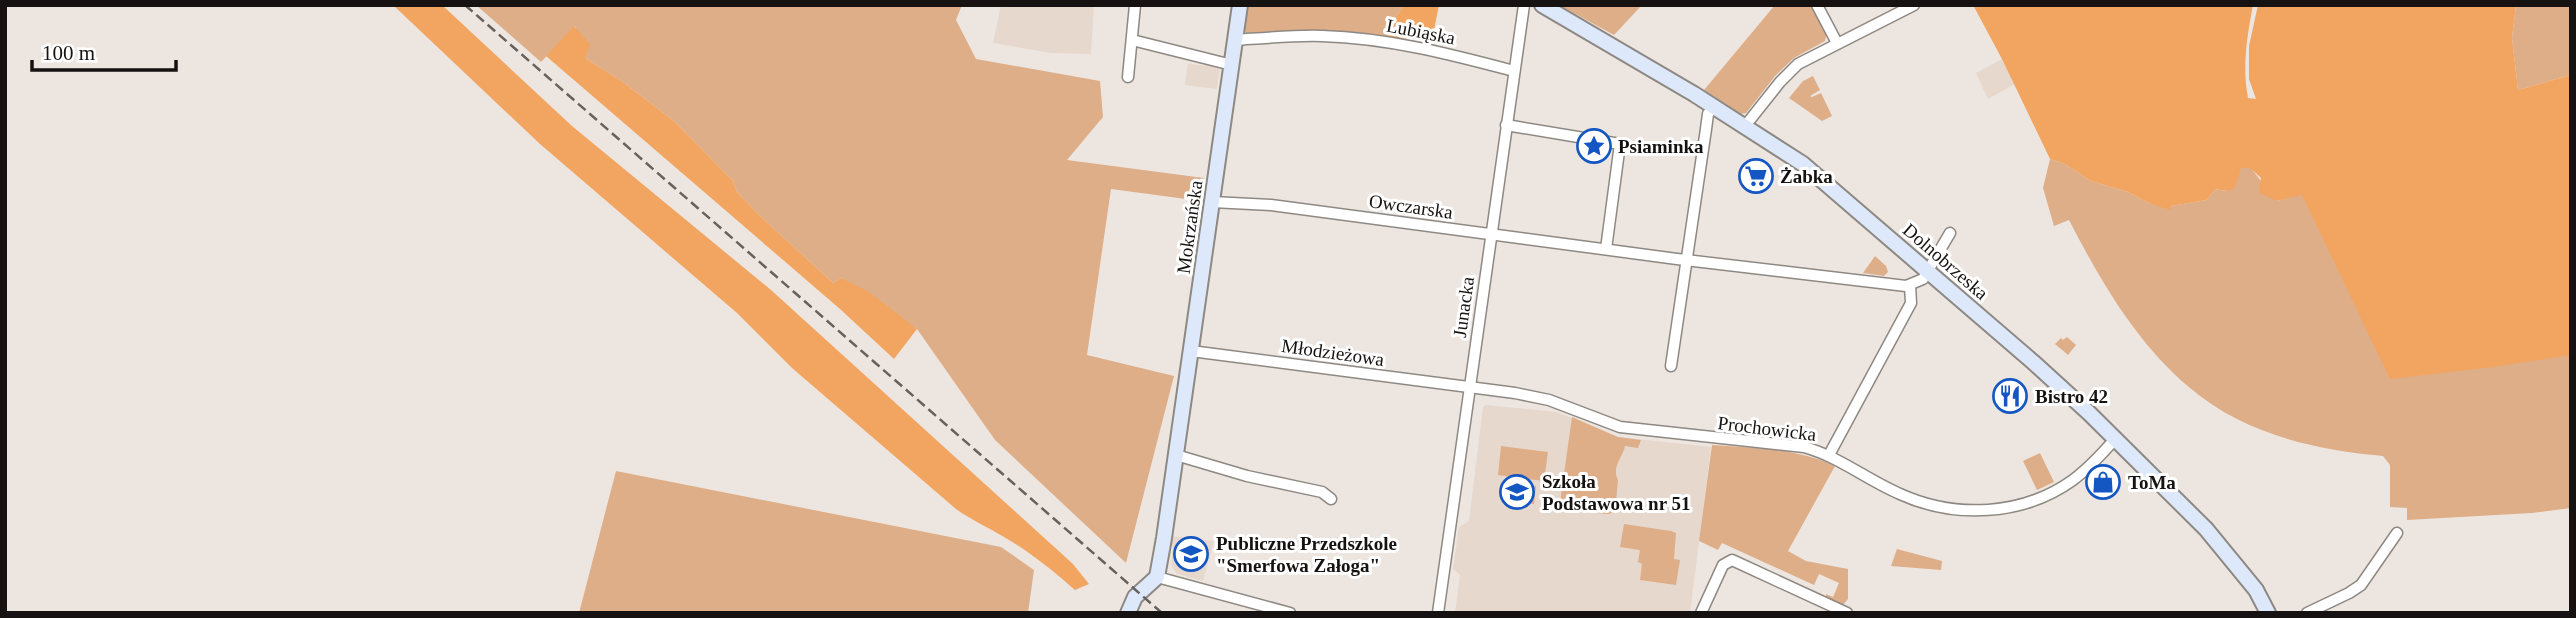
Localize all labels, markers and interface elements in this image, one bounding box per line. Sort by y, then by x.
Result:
street label: Lubiąska [1385,15,1458,49]
scale bar [32,28,175,72]
text: 100 m [42,41,95,65]
place icon: Psiaminka [1575,127,1613,165]
place label: Psiaminka [1618,136,1704,157]
supermarket icon: Żabka [1737,157,1775,195]
place label: Żabka [1780,166,1833,187]
street label: Mokrzańska [1173,179,1207,275]
street label: Owczarska [1368,190,1455,223]
street label: Dolnobrzeska [1899,219,1993,304]
street label: Junacka [1449,275,1478,339]
street label: Młodzieżowa [1280,335,1386,370]
restaurant icon: Bistro 42 [1991,377,2029,415]
place label: Bistro 42 [2035,386,2108,407]
street label: Prochowicka [1716,412,1818,445]
shop icon: ToMa [2084,463,2122,501]
place label: Szkoła Podstawowa nr 51 [1542,471,1691,514]
place label: ToMa [2128,472,2176,493]
school or university icon: Szkoła Podstawowa nr 51 [1498,473,1536,511]
place label: Publiczne Przedszkole "Smerfowa Załoga" [1216,533,1397,576]
school or university icon: Publiczne Przedszkole "Smerfowa Załoga" [1172,535,1210,573]

